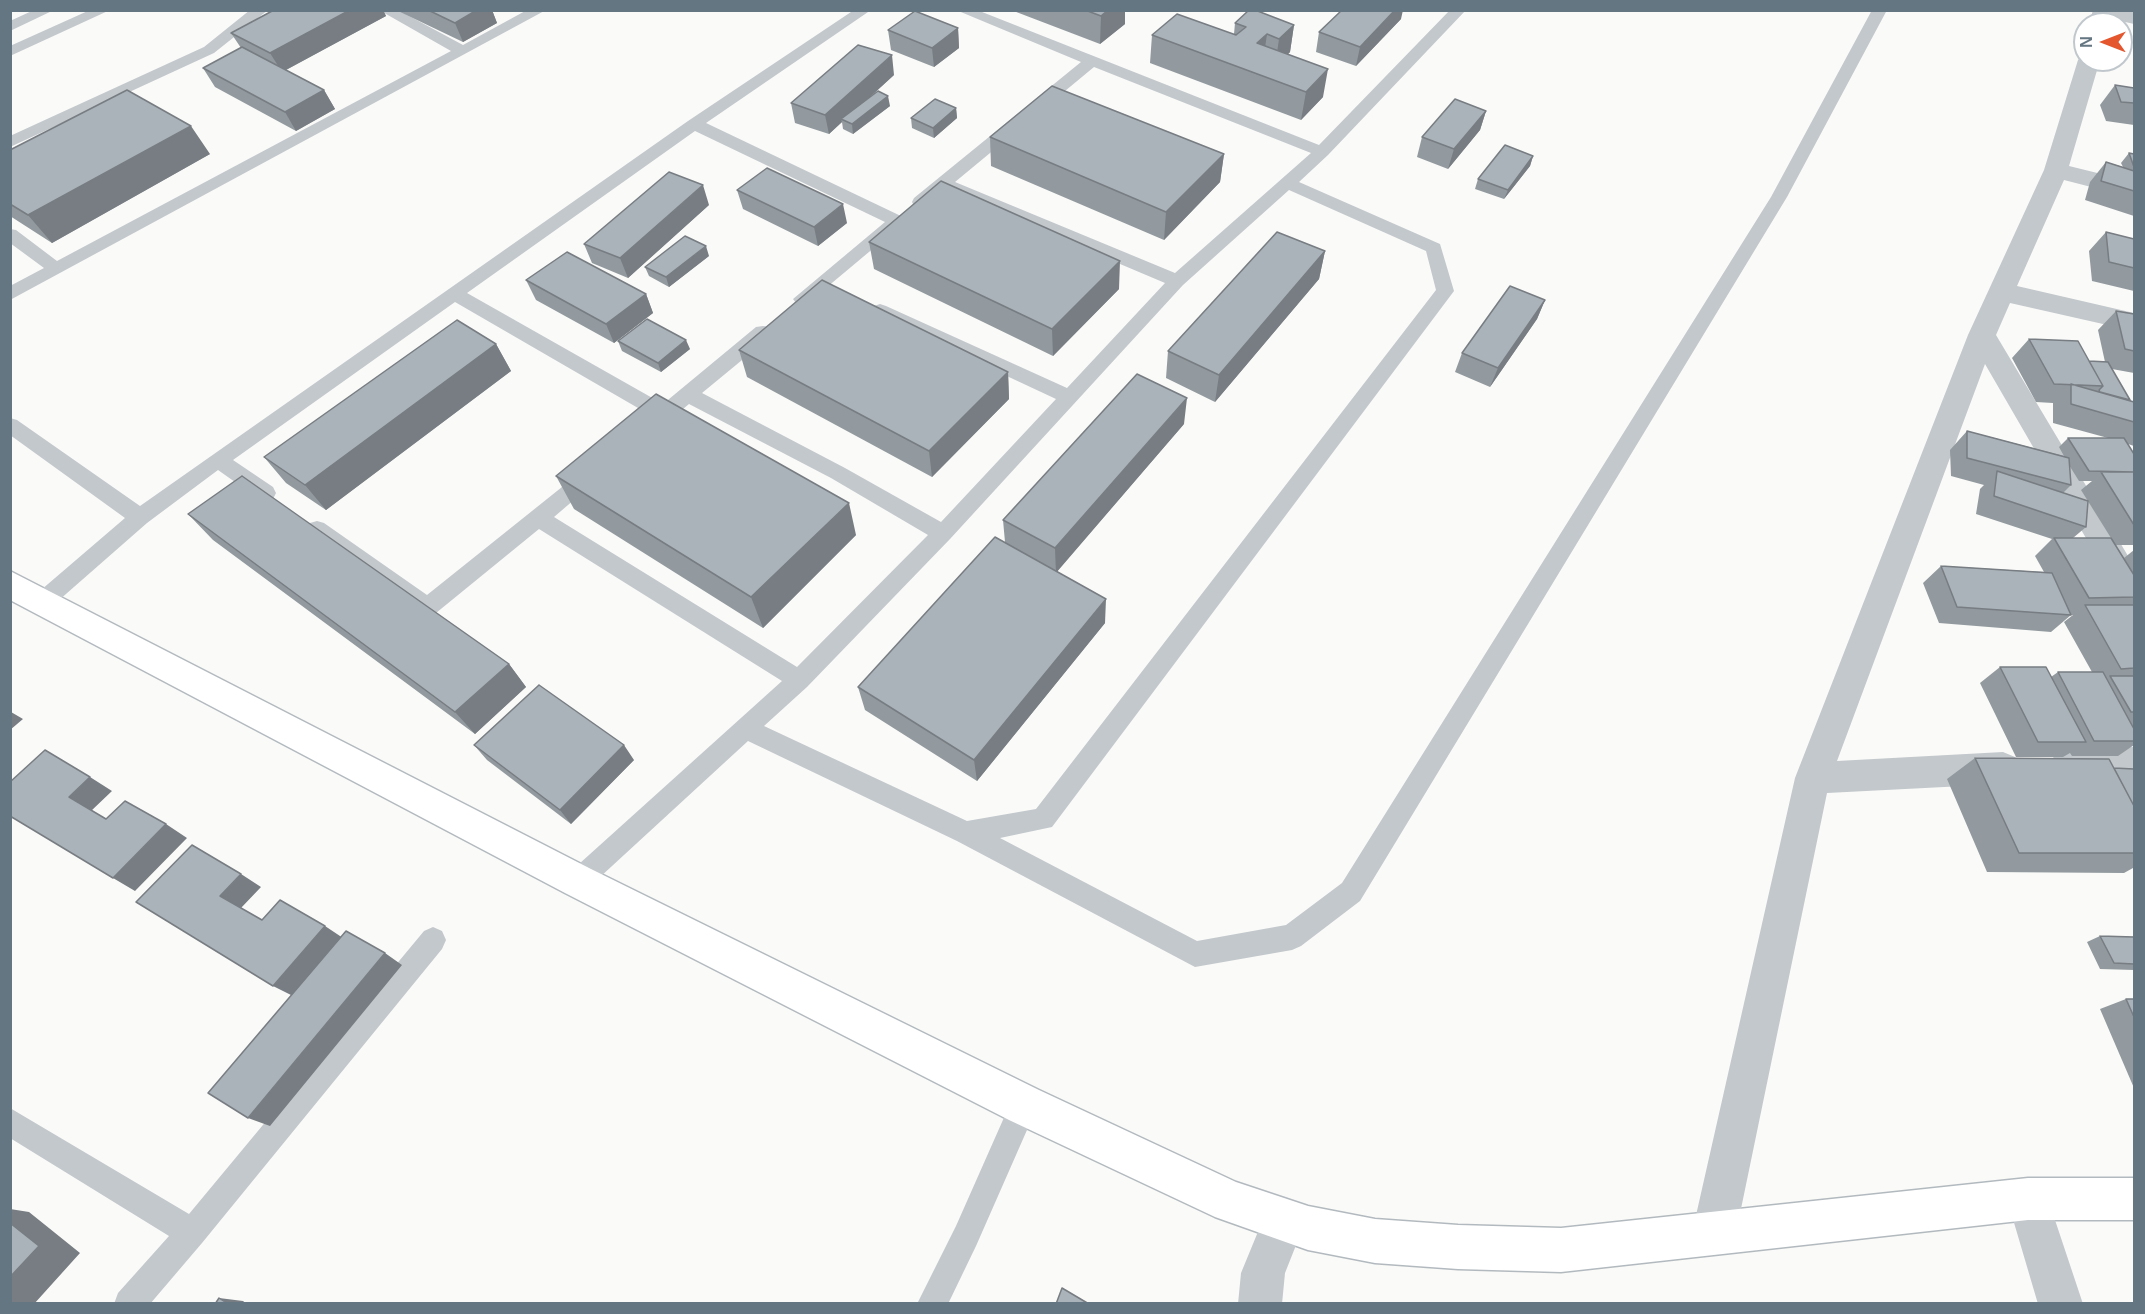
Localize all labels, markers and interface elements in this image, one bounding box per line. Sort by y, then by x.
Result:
north arrow [2073,12,2133,72]
text: N [2078,36,2095,48]

